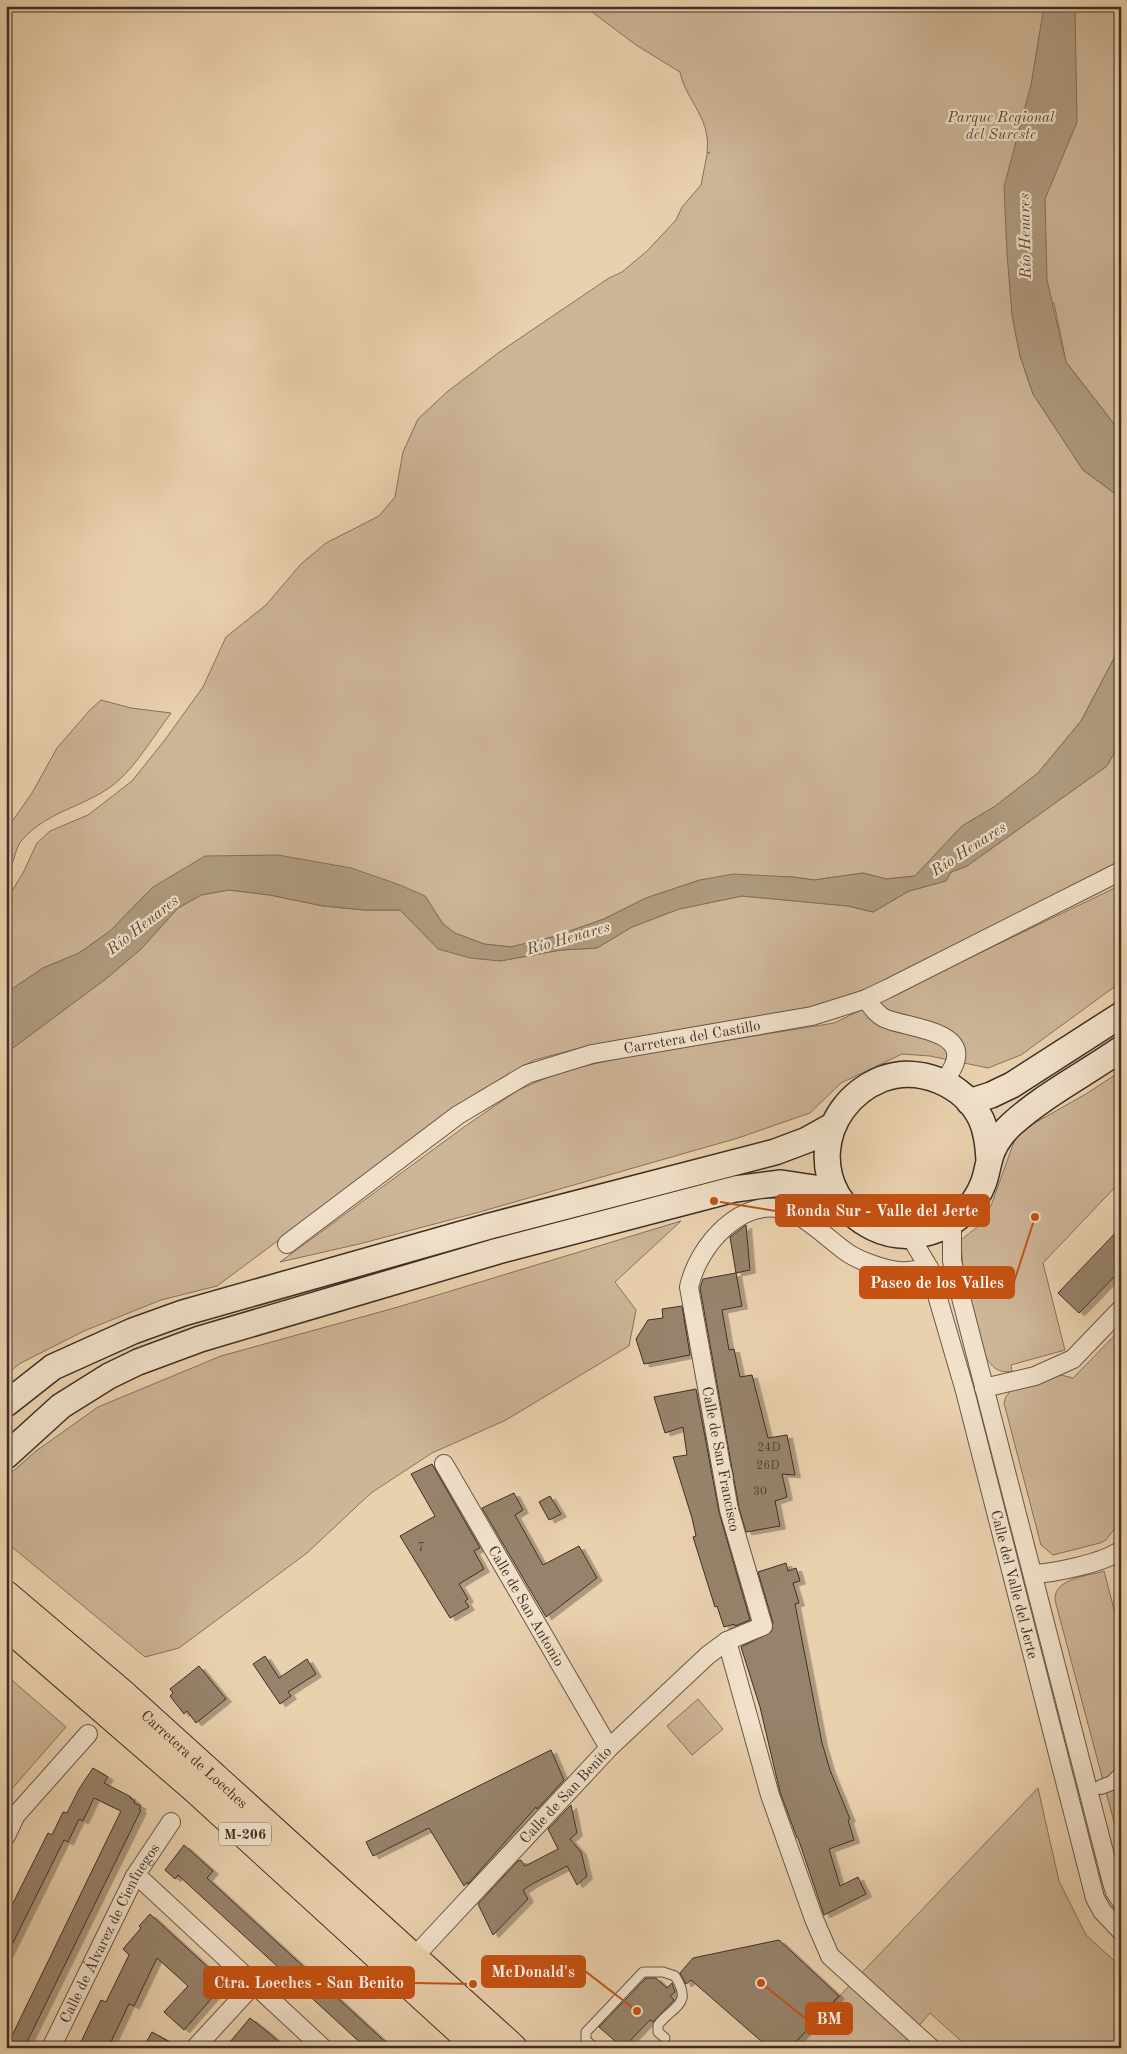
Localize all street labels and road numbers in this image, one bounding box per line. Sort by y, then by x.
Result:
street label: Carretera del Castillo [623,1019,762,1057]
street label: Calle de San Francisco [698,1385,741,1533]
street label: Calle del Valle del Jerte [987,1509,1039,1661]
street label: Calle de San Antonio [484,1544,566,1669]
street label: Carretera de Loeches [137,1708,250,1812]
street label: Calle de San Benito [518,1744,615,1847]
road number: M-206 [219,1822,271,1846]
street label: Calle de Álvarez de Cienfuegos [58,1841,163,2026]

